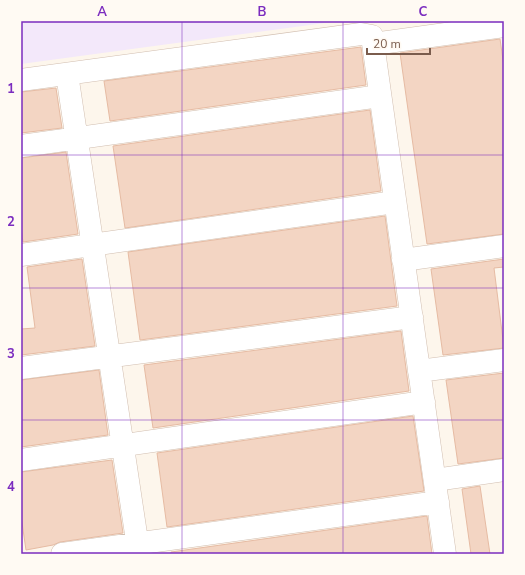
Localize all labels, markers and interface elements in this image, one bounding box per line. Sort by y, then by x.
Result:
text: A [97,3,107,21]
text: B [258,3,267,21]
text: C [419,3,428,21]
scale bar [367,30,430,56]
text: 20 m [373,36,401,52]
text: 1 [7,80,15,98]
text: 2 [7,213,15,231]
text: 3 [7,345,15,363]
text: 4 [7,478,15,496]

